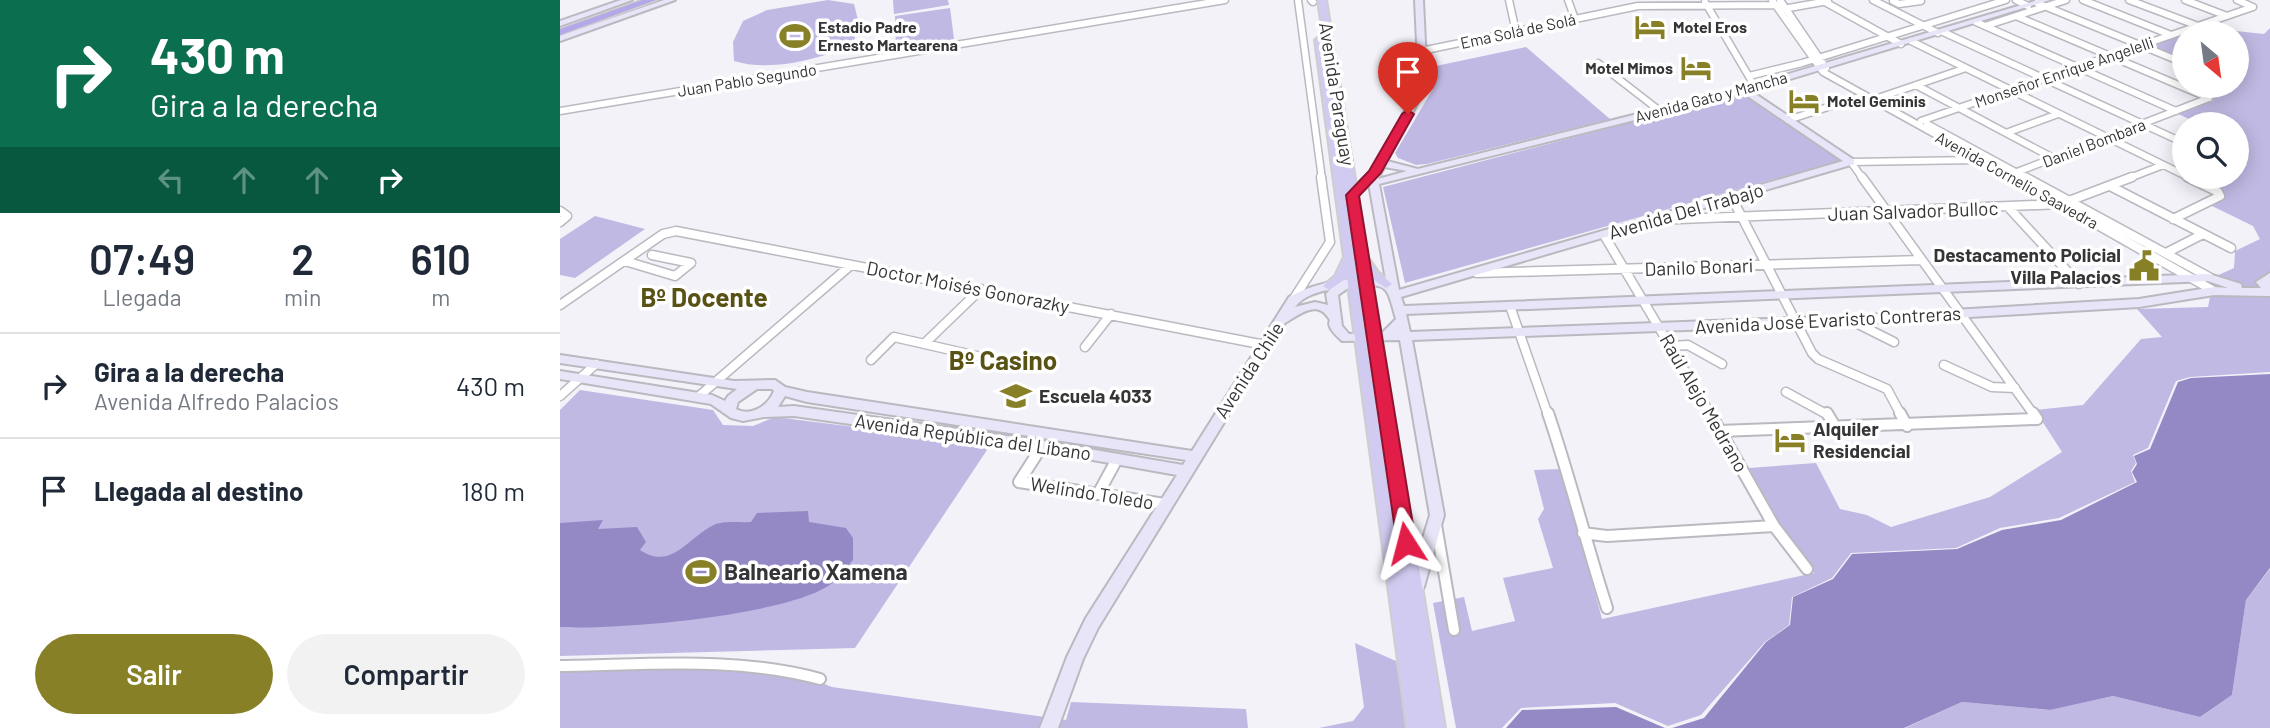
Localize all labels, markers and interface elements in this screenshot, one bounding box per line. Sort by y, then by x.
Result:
street label: Ema Solá de Solá [1458,9,1577,52]
hotel icon: Motel Eros [1633,10,1667,44]
place label: Estadio Padre Ernesto Martearena [818,17,958,54]
place label: Motel Eros [1673,17,1747,36]
sports icon: Estadio Padre Ernesto Martearena [778,19,812,53]
street label: Avenida Paraguay [1315,21,1360,168]
north arrow [2172,21,2249,98]
map controls [2172,21,2249,189]
text: 430 m [150,25,285,84]
icon: right [35,28,126,119]
street label: Monseñor Enrique Angelelli [1972,32,2156,111]
pin [1378,42,1438,114]
hotel icon: Motel Mimos [1679,51,1713,85]
icon: arrive [1389,53,1427,91]
place label: Motel Mimos [1585,58,1673,77]
street label: Juan Pablo Segundo [676,59,818,100]
street label: Avenida Gato y Mancha [1633,67,1789,126]
hotel icon: Motel Geminis [1787,84,1821,118]
text: Gira a la derecha [150,85,378,123]
place label: Motel Geminis [1827,91,1926,110]
button: search [2172,112,2249,189]
street label: Daniel Bombara [2040,114,2148,171]
street label: Avenida Cornelio Saavedra [1933,127,2102,232]
icon: left [152,161,190,199]
icon: ahead [225,161,263,199]
icon: ahead [298,161,336,199]
icon: right [371,161,409,199]
street label: Avenida Del Trabajo [1606,177,1766,244]
street label: Juan Salvador Bulloc [1827,196,1999,225]
text: 07:49 [89,233,195,283]
text: 2 [291,233,314,283]
text: 610 [410,233,471,283]
place label: Destacamento Policial Villa Palacios [1933,243,2121,288]
public building icon: Destacamento Policial Villa Palacios [2127,249,2161,283]
street label: Danilo Bonari [1644,253,1754,280]
street label: Doctor Moisés Gonorazky [865,256,1072,318]
district label: Bº Docente [640,281,768,312]
text: Llegada [103,283,182,311]
text: min [284,283,321,311]
text: m [431,283,450,311]
street label: Avenida José Evaristo Contreras [1694,301,1962,338]
street label: Avenida Chile [1209,317,1288,422]
street label: Raúl Alejo Medrano [1656,330,1753,476]
district label: Bº Casino [949,344,1057,375]
text: Gira a la derecha [94,356,284,387]
icon: right [35,367,73,405]
text: 430 m [456,370,525,401]
school or university icon: Escuela 4033 [999,379,1033,413]
place label: Escuela 4033 [1039,384,1152,407]
text: Avenida Alfredo Palacios [94,387,339,415]
street label: Avenida República del Líbano [854,409,1093,464]
place label: Alquiler Residencial [1813,417,1910,462]
hotel icon: Alquiler Residencial [1773,423,1807,457]
street label: Welindo Toledo [1029,471,1156,514]
icon: arrive [35,472,73,510]
text: Llegada al destino [94,475,303,506]
text: 180 m [461,475,525,506]
position arrow [1369,506,1443,580]
sports icon: Balneario Xamena [684,555,718,589]
place label: Balneario Xamena [724,557,908,585]
button: Salir [35,634,273,714]
button: Compartir [287,634,525,714]

